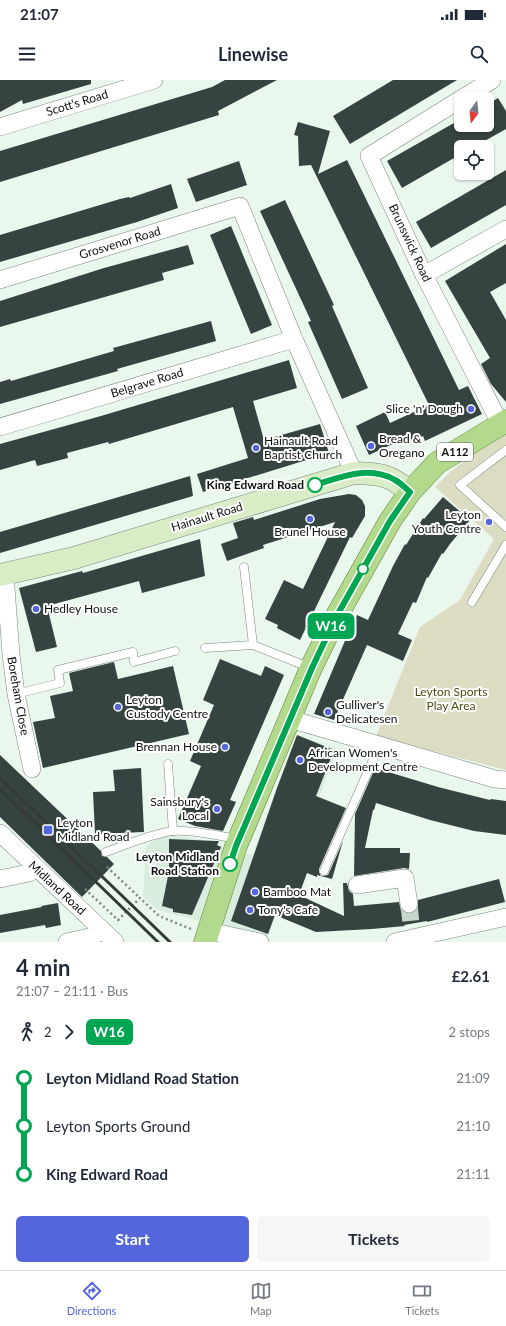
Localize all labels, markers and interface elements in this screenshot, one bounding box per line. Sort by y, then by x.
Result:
text: 21:07 [20,5,59,23]
icon: menu [16,43,38,65]
text: Linewise [218,43,288,65]
icon: search [468,43,490,65]
street label: Scott's Road [44,86,110,119]
north arrow [454,92,494,132]
map controls [454,92,494,180]
button: locate [454,140,494,180]
street label: Brunswick Road [386,201,435,284]
street label: Grosvenor Road [77,223,162,262]
street label: Belgrave Road [109,364,185,401]
place label: Slice 'n' Dough [386,401,463,416]
marker: Slice 'n' Dough [466,404,476,414]
place label: Bread & Oregano [379,431,425,460]
place label: Hainault Road Baptist Church [264,433,342,462]
marker: Bread & Oregano [366,441,376,451]
marker: Hainault Road Baptist Church [251,443,261,453]
road number: A112 [437,443,473,461]
place label: King Edward Road [206,477,304,492]
marker: King Edward Road [307,477,323,493]
street label: Hainault Road [169,499,244,535]
place label: Leyton Youth Centre [412,507,481,536]
marker: Brunel House [305,514,315,524]
marker: Leyton Youth Centre [484,517,494,527]
place label: Brunel House [274,524,346,539]
unlabelled marker [357,563,369,575]
place label: Hedley House [44,601,118,616]
marker: Hedley House [31,604,41,614]
line badge: W16 [308,613,354,639]
text: W16 [316,617,346,634]
street label: Boreham Close [4,655,33,736]
park label: Leyton Sports Play Area [415,684,487,713]
place label: Leyton Custody Centre [126,692,208,721]
place label: Gulliver's Delicatesen [336,697,398,726]
marker: Leyton Custody Centre [113,702,123,712]
marker: Gulliver's Delicatesen [323,707,333,717]
place label: Brennan House [136,739,217,754]
marker: Brennan House [220,742,230,752]
place label: African Women's Development Centre [308,745,418,774]
marker: African Women's Development Centre [295,755,305,765]
place label: Sainsbury's Local [150,794,209,823]
marker: Sainsbury's Local [212,804,222,814]
place label: Leyton Midland Road [57,815,130,844]
marker: Leyton Midland Road [42,824,54,836]
place label: Leyton Midland Road Station [136,849,219,878]
marker: Leyton Midland Road Station [222,856,238,872]
street label: Midland Road [26,857,89,918]
place label: Bamboo Mat [263,884,332,899]
marker: Bamboo Mat [250,887,260,897]
place label: Tony's Cafe [258,902,318,917]
marker: Tony's Cafe [245,905,255,915]
text: 4 min [16,954,71,981]
text: £2.61 [452,967,490,985]
text: 21:07 – 21:11 · Bus [16,983,128,999]
icon: walk [16,1021,38,1043]
icon: forward [58,1021,80,1043]
text: W16 [94,1023,125,1040]
text: 2 [44,1024,52,1040]
text: 2 stops [449,1024,490,1040]
text: Leyton Midland Road Station [46,1069,239,1087]
text: 21:09 [457,1070,490,1086]
text: Leyton Sports Ground [46,1117,190,1135]
text: 21:10 [457,1118,490,1134]
text: King Edward Road [46,1165,168,1183]
text: 21:11 [457,1166,490,1182]
button: Start [16,1216,249,1262]
button: Tickets [257,1216,490,1262]
tab: Directions [67,1280,116,1317]
tab: Map [250,1280,272,1317]
tab: Tickets [405,1280,439,1317]

